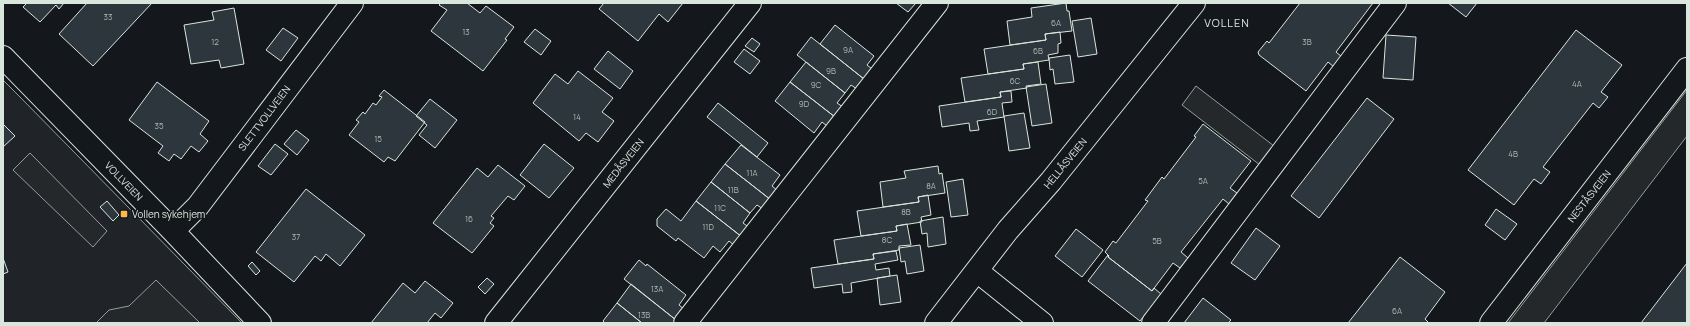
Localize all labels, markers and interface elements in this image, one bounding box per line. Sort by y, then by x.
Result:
house number: 33 [104,11,112,22]
district label: VOLLEN [1204,15,1250,30]
house number: 6A [1051,17,1061,28]
house number: 13 [462,26,470,37]
house number: 12 [211,36,219,47]
house number: 3B [1302,36,1312,47]
house number: 9A [843,44,853,55]
house number: 6B [1033,45,1043,56]
house number: 9B [826,65,836,76]
house number: 6C [1010,75,1021,86]
house number: 4A [1572,78,1582,89]
house number: 9C [811,79,822,90]
street label: SLETTVOLLVEIEN [235,82,293,154]
house number: 9D [799,98,810,109]
house number: 6D [987,106,998,117]
house number: 14 [573,111,581,122]
house number: 35 [154,120,164,131]
house number: 15 [374,133,382,144]
street label: MEDÅSVEIEN [599,135,647,191]
street label: HELLÅSVEIEN [1040,135,1090,191]
house number: 4B [1508,148,1518,159]
street label: VOLLVEIEN [102,158,146,204]
house number: 11A [746,167,758,178]
street label: NESTÅSVEIEN [1564,167,1614,225]
house number: 5A [1198,175,1208,186]
house number: 8A [926,180,936,191]
house number: 11B [727,184,739,195]
house number: 11C [714,202,726,213]
house number: 8B [901,206,911,217]
place label: Vollen sykehjem [132,207,205,221]
marker: Vollen sykehjem [119,209,129,219]
house number: 16 [465,213,473,224]
house number: 11D [702,221,714,232]
house number: 37 [292,231,300,242]
house number: 8C [882,234,892,245]
house number: 5B [1152,235,1162,246]
house number: 13A [651,283,663,294]
house number: 6A [1392,305,1402,316]
house number: 13B [638,309,650,320]

